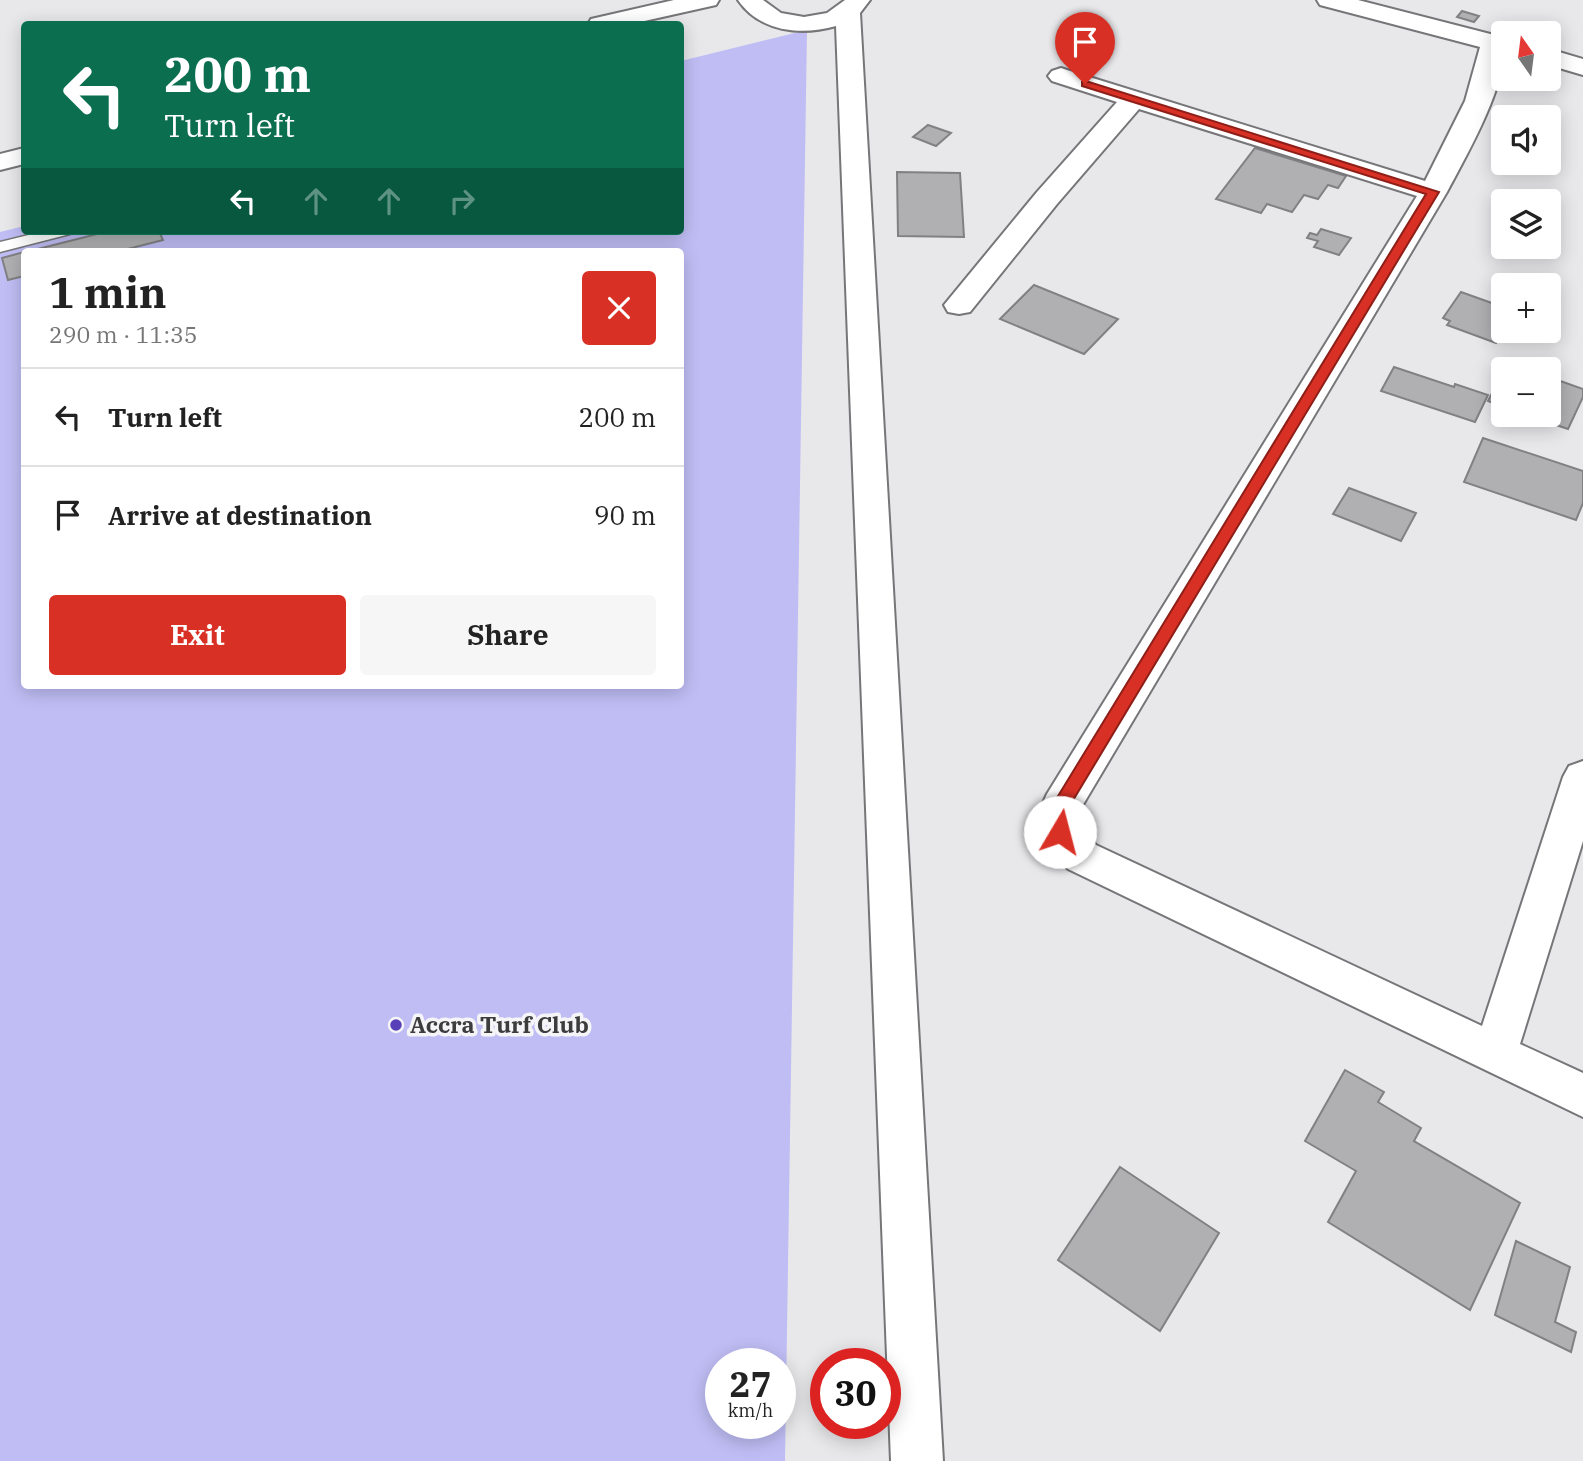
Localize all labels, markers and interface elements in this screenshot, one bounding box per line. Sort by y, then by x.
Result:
pin [1055,12.0,1115,84]
north arrow [1491,21,1561,91]
map controls [1491,21,1561,427]
icon: arrive [1066,23,1104,61]
text: 200 m [164,42,311,105]
icon: left [49,49,140,140]
text: Turn left [164,104,295,146]
button: sound [1491,105,1561,175]
icon: left [224,182,262,220]
icon: ahead [297,182,335,220]
icon: ahead [370,182,408,220]
icon: right [443,182,481,220]
button: layers [1491,189,1561,259]
text: 1 min [49,265,167,320]
button: close [582,271,656,345]
button: + [1491,273,1561,343]
text: 290 m · 11:35 [49,319,198,349]
button: − [1491,357,1561,427]
icon: left [49,398,87,436]
text: Turn left [108,400,222,434]
text: 200 m [578,400,656,434]
icon: arrive [49,496,87,534]
text: Arrive at destination [108,498,372,532]
text: 90 m [594,498,656,532]
button: Exit [49,595,346,675]
button: Share [360,595,656,675]
position arrow [1023,795,1097,869]
place label: Accra Turf Club [410,1009,589,1039]
marker: Accra Turf Club [388,1017,404,1033]
speed limit sign: 30 [810,1348,901,1439]
text: 27 [729,1361,772,1407]
text: km/h [728,1399,773,1422]

